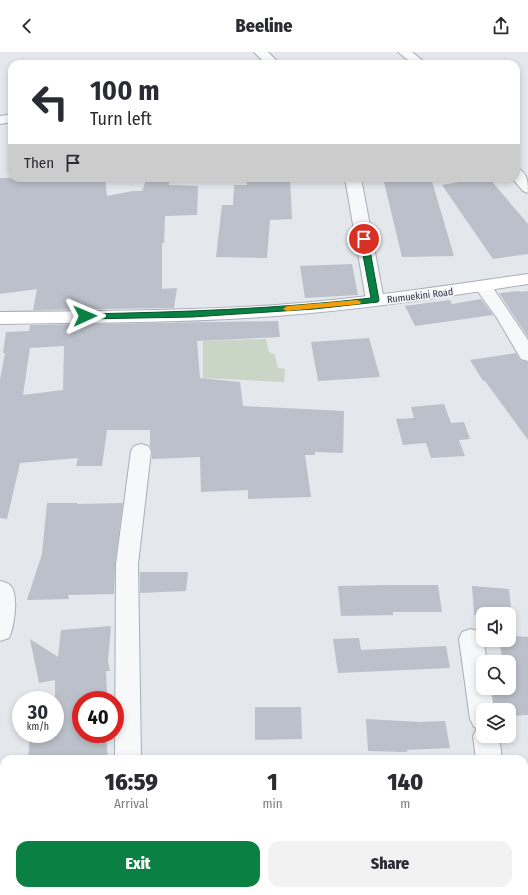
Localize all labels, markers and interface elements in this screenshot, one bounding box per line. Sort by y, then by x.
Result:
icon: back [16,15,38,37]
text: Beeline [236,15,292,37]
icon: share [490,15,512,37]
text: 100 m [90,74,160,107]
icon: left [24,76,76,128]
text: Turn left [90,108,152,130]
icon: arrive [62,152,84,174]
text: Then [24,154,54,172]
pin [347,222,381,256]
icon: arrive [353,228,375,250]
street label: Rumuekini Road [386,286,454,306]
position arrow [64,295,106,337]
map controls [476,607,516,743]
button: sound [476,607,516,647]
button: search [476,655,516,695]
speed limit sign: 40 [72,691,124,743]
text: 30 [28,700,48,724]
button: layers [476,703,516,743]
text: km/h [27,721,49,733]
text: 16:59 [105,768,158,796]
text: 1 [267,768,278,796]
text: 140 [387,768,423,796]
text: Arrival [114,796,148,811]
text: min [262,796,283,811]
text: m [400,796,410,811]
button: Exit [16,841,260,887]
button: Share [268,841,512,887]

